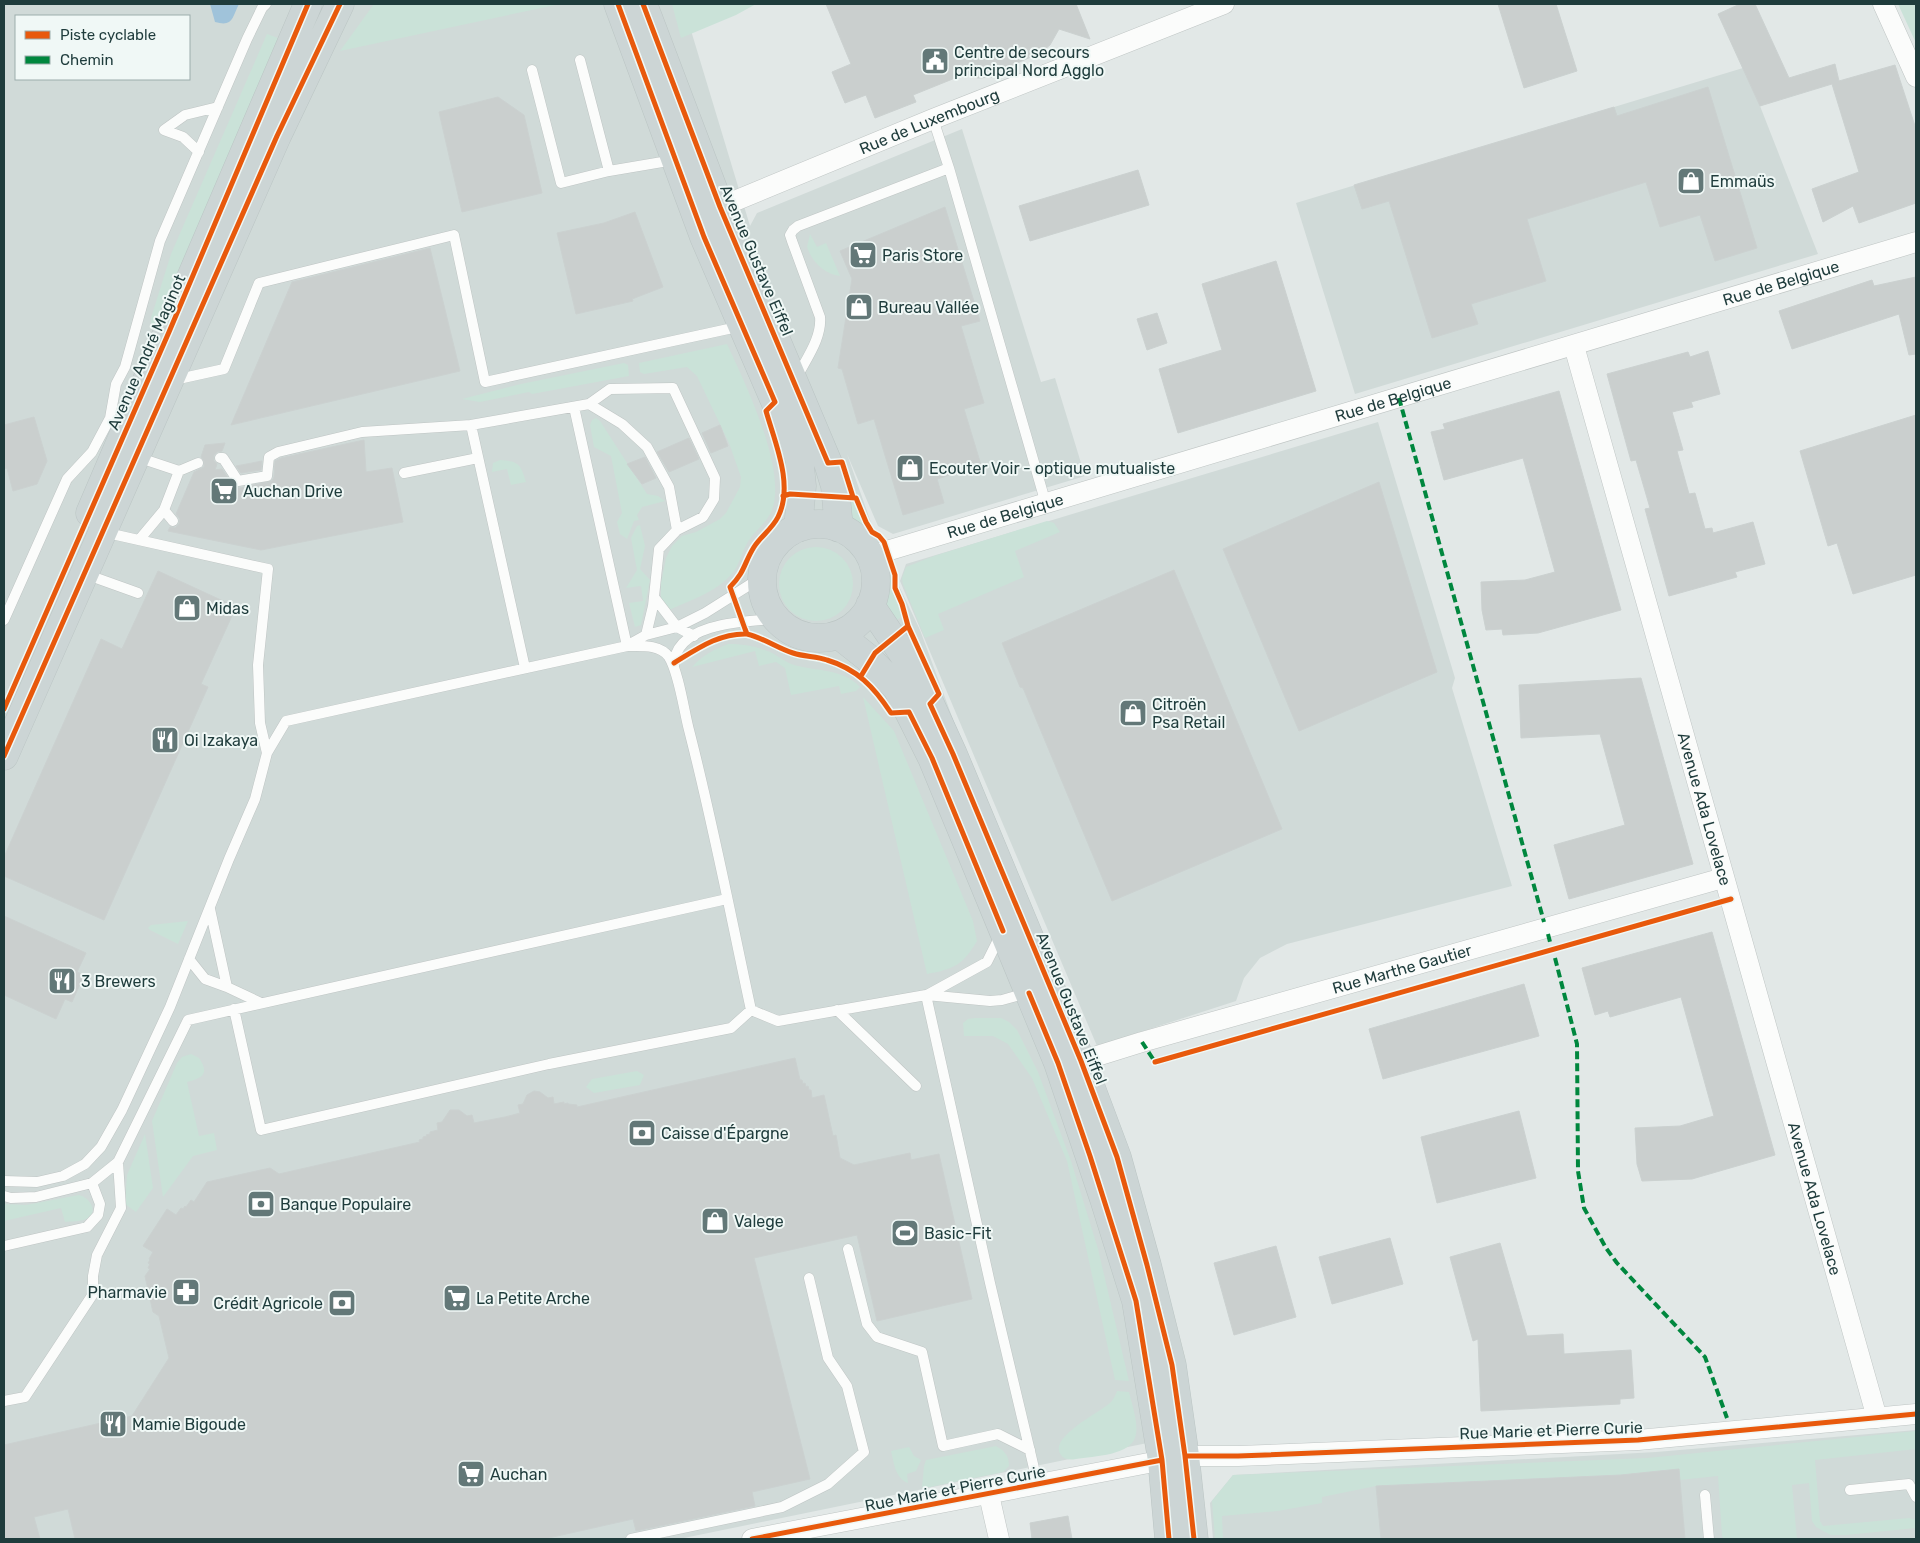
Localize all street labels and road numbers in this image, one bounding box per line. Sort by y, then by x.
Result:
street label: Rue de Luxembourg [856,85,1002,158]
street label: Avenue Gustave Eiffel [716,182,797,339]
street label: Rue de Belgique [1721,257,1842,309]
street label: Avenue André Maginot [104,271,189,433]
street label: Rue de Belgique [1333,373,1454,426]
street label: Rue de Belgique [945,489,1066,542]
street label: Avenue Ada Lovelace [1674,730,1735,888]
street label: Avenue Gustave Eiffel [1032,929,1111,1087]
street label: Rue Marthe Gautier [1330,940,1474,998]
street label: Avenue Ada Lovelace [1784,1120,1845,1278]
street label: Rue Marie et Pierre Curie [1459,1418,1643,1443]
street label: Rue Marie et Pierre Curie [863,1462,1047,1515]

